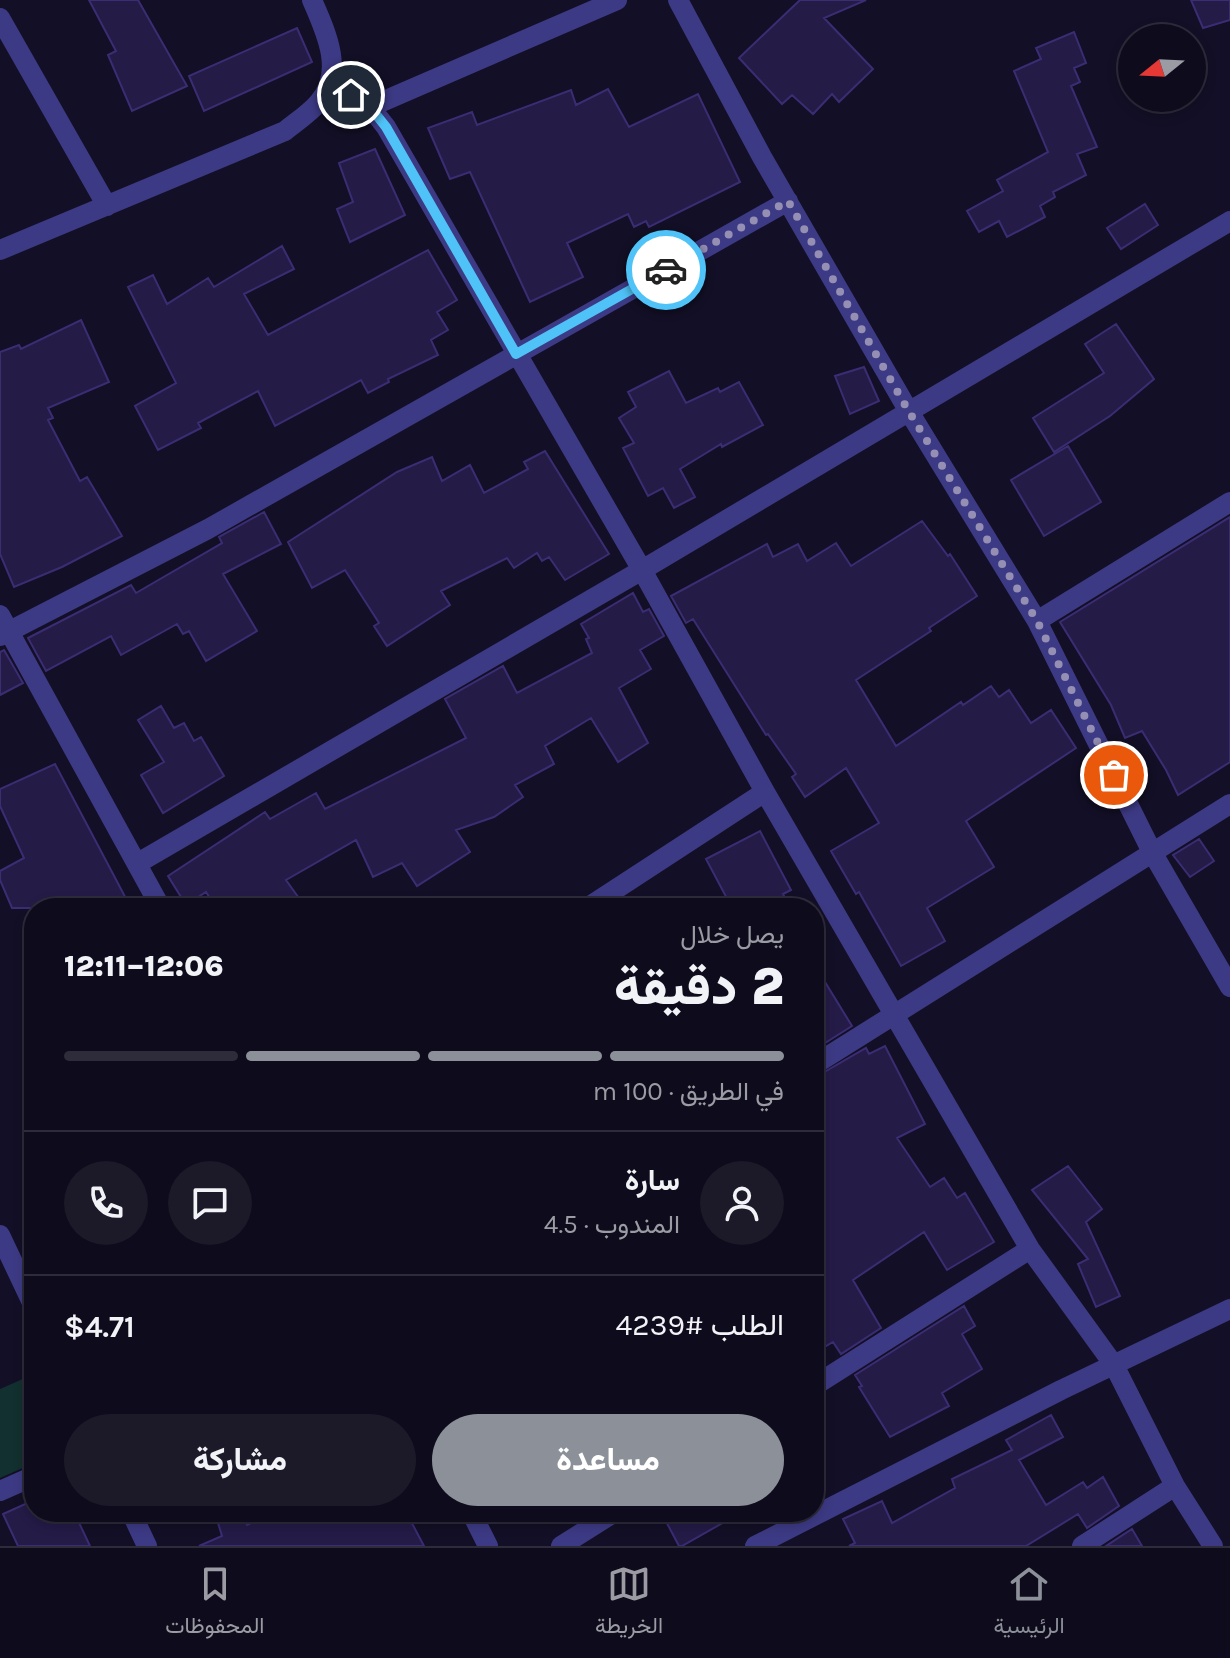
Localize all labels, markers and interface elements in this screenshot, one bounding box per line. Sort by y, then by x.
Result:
north arrow [1118,24,1206,112]
map controls [1118,24,1206,112]
pin [317,61,385,129]
icon: home [329,73,373,117]
courier [626,230,706,310]
icon: car [644,248,688,292]
pin [1080,741,1148,809]
icon: bag [1092,753,1136,797]
text: يصل خلال [680,919,784,950]
text: 12:06–12:11 [64,948,224,984]
text: 2 دقيقة [614,956,784,1017]
text: في الطريق · 100 m [593,1076,784,1107]
button: phone [64,1161,148,1245]
button: chat [168,1161,252,1245]
button: person [700,1161,784,1245]
text: سارة [625,1162,680,1198]
text: المندوب · 4.5 [544,1209,680,1240]
text: الطلب #4239 [616,1307,784,1343]
text: $4.71 [64,1309,135,1345]
button: مشاركة [64,1414,416,1506]
button: مساعدة [432,1414,784,1506]
tab: المحفوظات [165,1562,264,1645]
tab: الخريطة [595,1562,663,1645]
tab: الرئيسية [994,1562,1065,1645]

